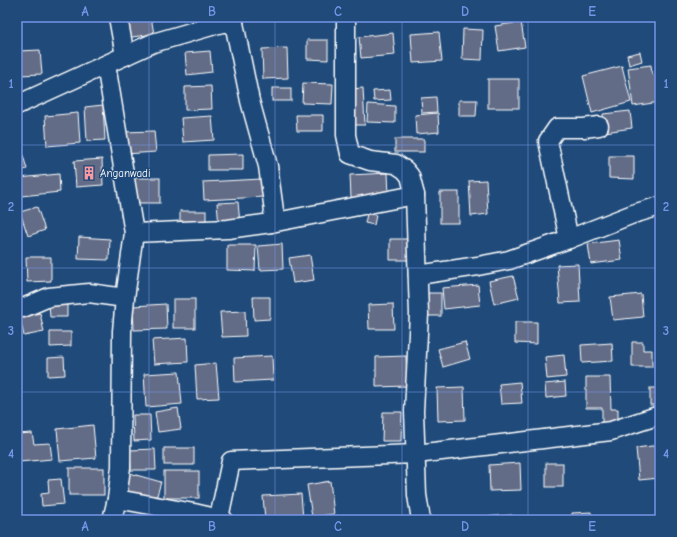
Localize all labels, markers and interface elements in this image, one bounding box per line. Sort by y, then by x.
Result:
text: A [81,4,89,19]
text: B [208,4,216,19]
text: C [334,4,342,19]
text: D [461,4,469,19]
text: E [588,4,596,19]
text: 1 [8,76,14,91]
text: 1 [663,76,669,91]
building icon: Anganwadi [81,165,97,181]
place label: Anganwadi [100,167,150,180]
text: 2 [8,199,14,214]
text: 2 [663,199,669,214]
text: 3 [8,323,14,338]
text: 3 [663,323,669,338]
text: 4 [8,446,14,461]
text: 4 [663,446,669,461]
text: A [81,519,89,534]
text: B [208,519,216,534]
text: C [334,519,342,534]
text: D [461,519,469,534]
text: E [588,519,596,534]

